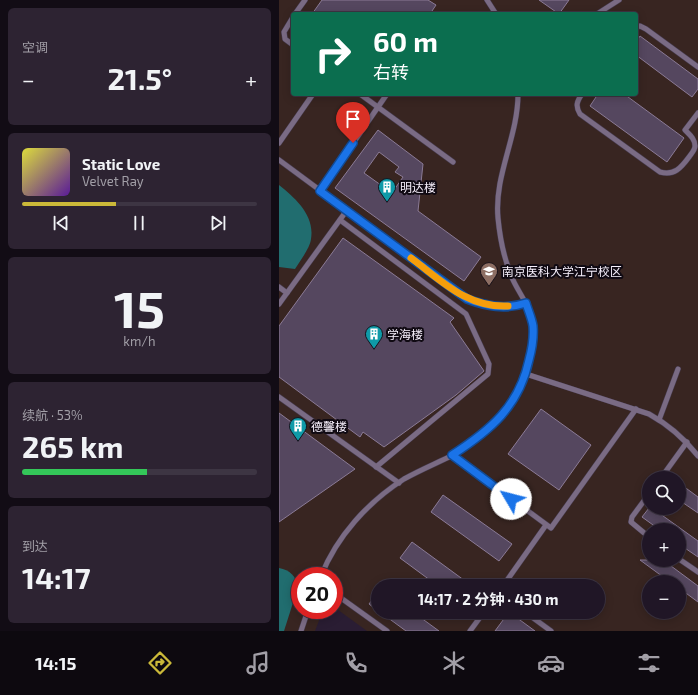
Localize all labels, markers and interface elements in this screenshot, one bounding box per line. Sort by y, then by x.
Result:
text: 60 m [373,24,438,58]
icon: right [307,28,359,80]
text: 空调 [22,39,48,55]
text: 21.5° [108,60,172,96]
text: 右转 [373,61,409,83]
text: − [22,66,35,92]
text: + [245,66,257,92]
pin [336,102,370,143]
icon: arrive [342,108,364,130]
text: Static Love [82,155,160,173]
text: Velvet Ray [82,173,144,189]
building icon: 明达楼 [377,177,397,202]
place label: 明达楼 [400,180,436,194]
icon: previous [50,212,72,234]
icon: pause [128,212,150,234]
icon: next [207,212,229,234]
school or university icon: 南京医科大学江宁校区 [479,261,499,286]
place label: 南京医科大学江宁校区 [502,264,622,278]
text: 15 [114,276,165,338]
building icon: 学海楼 [364,324,384,349]
place label: 学海楼 [387,327,423,341]
text: km/h [123,333,156,349]
text: 续航 · 53% [22,407,83,423]
building icon: 德馨楼 [288,416,308,441]
place label: 德馨楼 [311,419,347,433]
text: 265 km [22,428,123,464]
map controls [642,471,686,619]
button: search [642,471,686,515]
position arrow [490,478,532,520]
button: + [642,523,686,567]
text: 到达 [22,538,48,554]
text: 14:17 [22,559,91,595]
speed limit sign: 20 [291,567,343,619]
button: − [642,575,686,619]
text: 14:17 · 2 分钟 · 430 m [418,590,558,608]
icon: directions [146,649,174,677]
icon: music [244,649,272,677]
icon: phone [342,649,370,677]
icon: climate [440,649,468,677]
icon: car [537,649,565,677]
icon: filters [635,649,663,677]
text: 14:15 [35,652,76,674]

